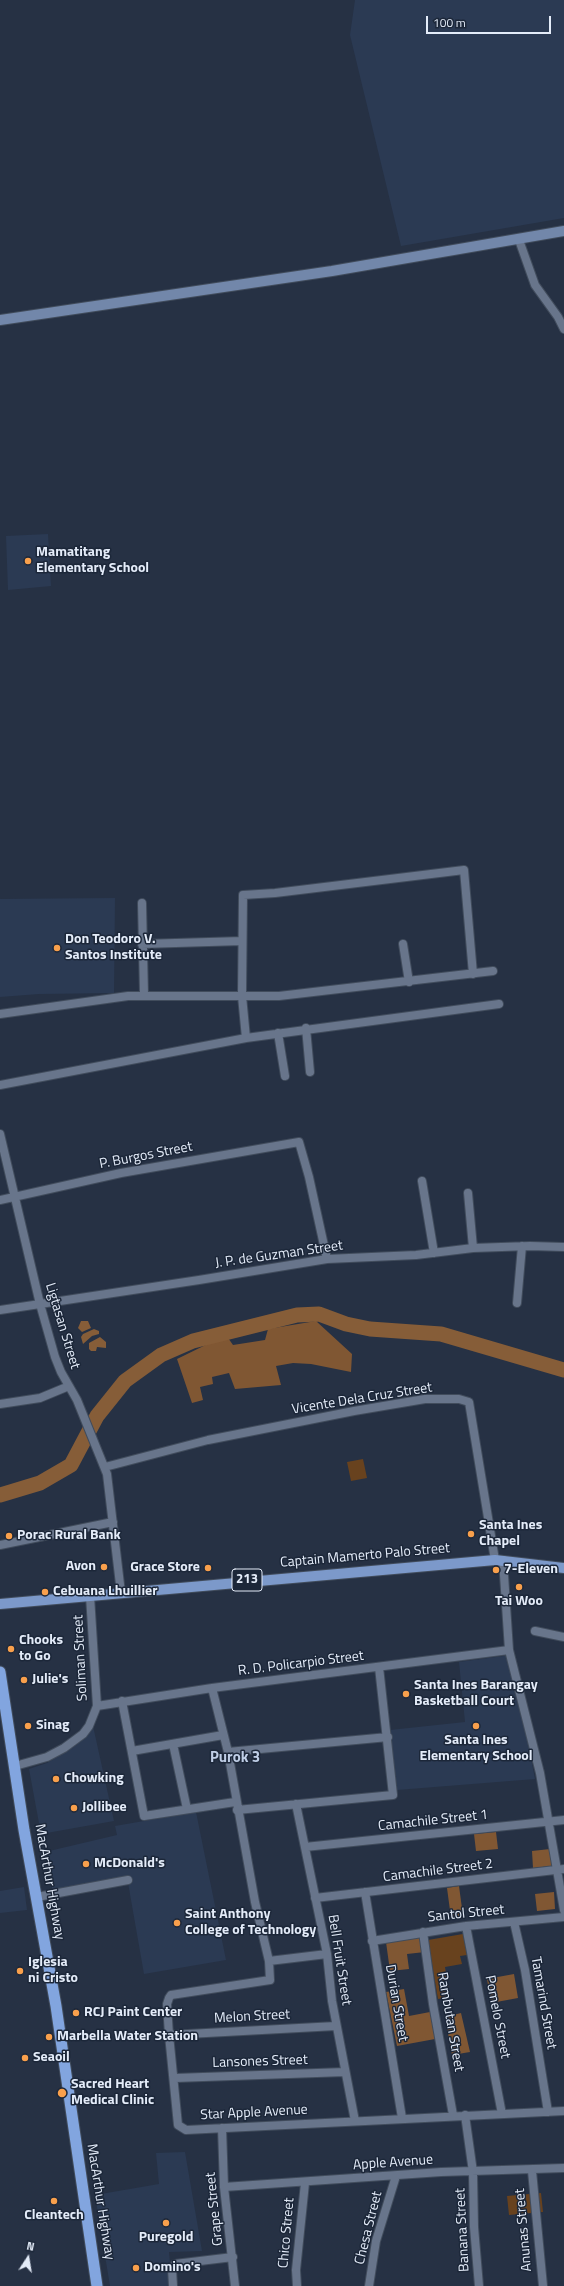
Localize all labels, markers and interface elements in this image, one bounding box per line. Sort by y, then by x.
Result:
scale bar [428,8,553,34]
text: 100 m [433,13,466,32]
place label: Mamatitang Elementary School [36,545,149,578]
marker: Mamatitang Elementary School [23,556,33,566]
place label: Don Teodoro V. Santos Institute [65,932,162,964]
marker: Don Teodoro V. Santos Institute [52,943,62,953]
street label: P. Burgos Street [98,1139,194,1173]
street label: J. P. de Guzman Street [214,1238,344,1272]
street label: Ligtasan Street [41,1281,83,1371]
street label: Vicente Dela Cruz Street [291,1380,433,1418]
place label: Santa Ines Chapel [479,1518,542,1550]
place label: Porac Rural Bank [17,1528,121,1544]
marker: Santa Ines Chapel [466,1529,476,1539]
marker: Porac Rural Bank [4,1531,14,1541]
street label: Captain Mamerto Palo Street [279,1540,451,1572]
place label: Avon [66,1559,96,1575]
place label: Grace Store [130,1560,200,1576]
marker: Avon [99,1562,109,1572]
place label: 7-Eleven [504,1562,558,1578]
marker: Grace Store [203,1563,213,1573]
marker: 7-Eleven [491,1565,501,1575]
road number: 213 [232,1569,262,1591]
marker: Tai Woo [514,1582,524,1592]
place label: Cebuana Lhuillier [53,1584,157,1600]
marker: Cebuana Lhuillier [40,1587,50,1597]
place label: Tai Woo [495,1594,543,1610]
street label: Soliman Street [70,1614,92,1702]
place label: Chooks to Go [19,1633,63,1666]
marker: Chooks to Go [6,1644,16,1654]
street label: R. D. Policarpio Street [237,1648,365,1680]
place label: Julie's [32,1672,68,1688]
marker: Julie's [19,1675,29,1685]
place label: Santa Ines Barangay Basketball Court [414,1678,538,1710]
marker: Santa Ines Barangay Basketball Court [401,1689,411,1699]
place label: Sinag [36,1718,70,1734]
marker: Sinag [23,1721,33,1731]
marker: Santa Ines Elementary School [471,1721,481,1731]
place label: Santa Ines Elementary School [419,1733,533,1766]
district label: Purok 3 [210,1749,260,1767]
place label: Chowking [64,1771,124,1787]
marker: Chowking [51,1774,61,1784]
place label: Jollibee [82,1800,127,1816]
marker: Jollibee [69,1803,79,1813]
street label: Camachile Street 1 [377,1807,489,1835]
street label: MacArthur Highway [31,1823,67,1941]
place label: McDonald's [94,1856,165,1872]
street label: Camachile Street 2 [382,1856,494,1886]
marker: McDonald's [81,1859,91,1869]
street label: Santol Street [427,1902,505,1926]
place label: Saint Anthony College of Technology [185,1907,316,1940]
street label: Bell Fruit Street [324,1913,354,2007]
marker: Saint Anthony College of Technology [172,1918,182,1928]
place label: Iglesia ni Cristo [28,1955,78,1988]
street label: Tamarind Street [527,1955,559,2051]
street label: Durian Street [381,1963,411,2043]
marker: Iglesia ni Cristo [15,1966,25,1976]
street label: Rambutan Street [433,1971,467,2073]
street label: Pomelo Street [481,1974,513,2060]
place label: RCJ Paint Center [84,2005,182,2021]
street label: Melon Street [214,2007,290,2027]
marker: RCJ Paint Center [71,2008,81,2018]
place label: Marbella Water Station [57,2029,198,2045]
marker: Marbella Water Station [44,2032,54,2042]
place label: Seaoil [33,2050,70,2066]
street label: Lansones Street [212,2052,308,2072]
marker: Seaoil [20,2053,30,2063]
place label: Sacred Heart Medical Clinic [71,2077,154,2110]
marker: Sacred Heart Medical Clinic [56,2087,68,2099]
street label: Star Apple Avenue [200,2102,308,2124]
street label: MacArthur Highway [83,2143,117,2261]
street label: Apple Avenue [352,2152,434,2174]
street label: Grape Street [203,2171,227,2247]
street label: Banana Street [452,2188,474,2272]
street label: Anunas Street [512,2188,536,2272]
street label: Chesa Street [352,2190,386,2266]
marker: Cleantech [49,2196,59,2206]
street label: Chico Street [276,2197,298,2269]
place label: Cleantech [24,2208,84,2224]
marker: Puregold [161,2218,171,2228]
place label: Puregold [139,2230,193,2246]
north arrow [8,2238,48,2278]
text: N [25,2238,36,2255]
place label: Domino's [144,2260,201,2276]
marker: Domino's [131,2263,141,2273]

